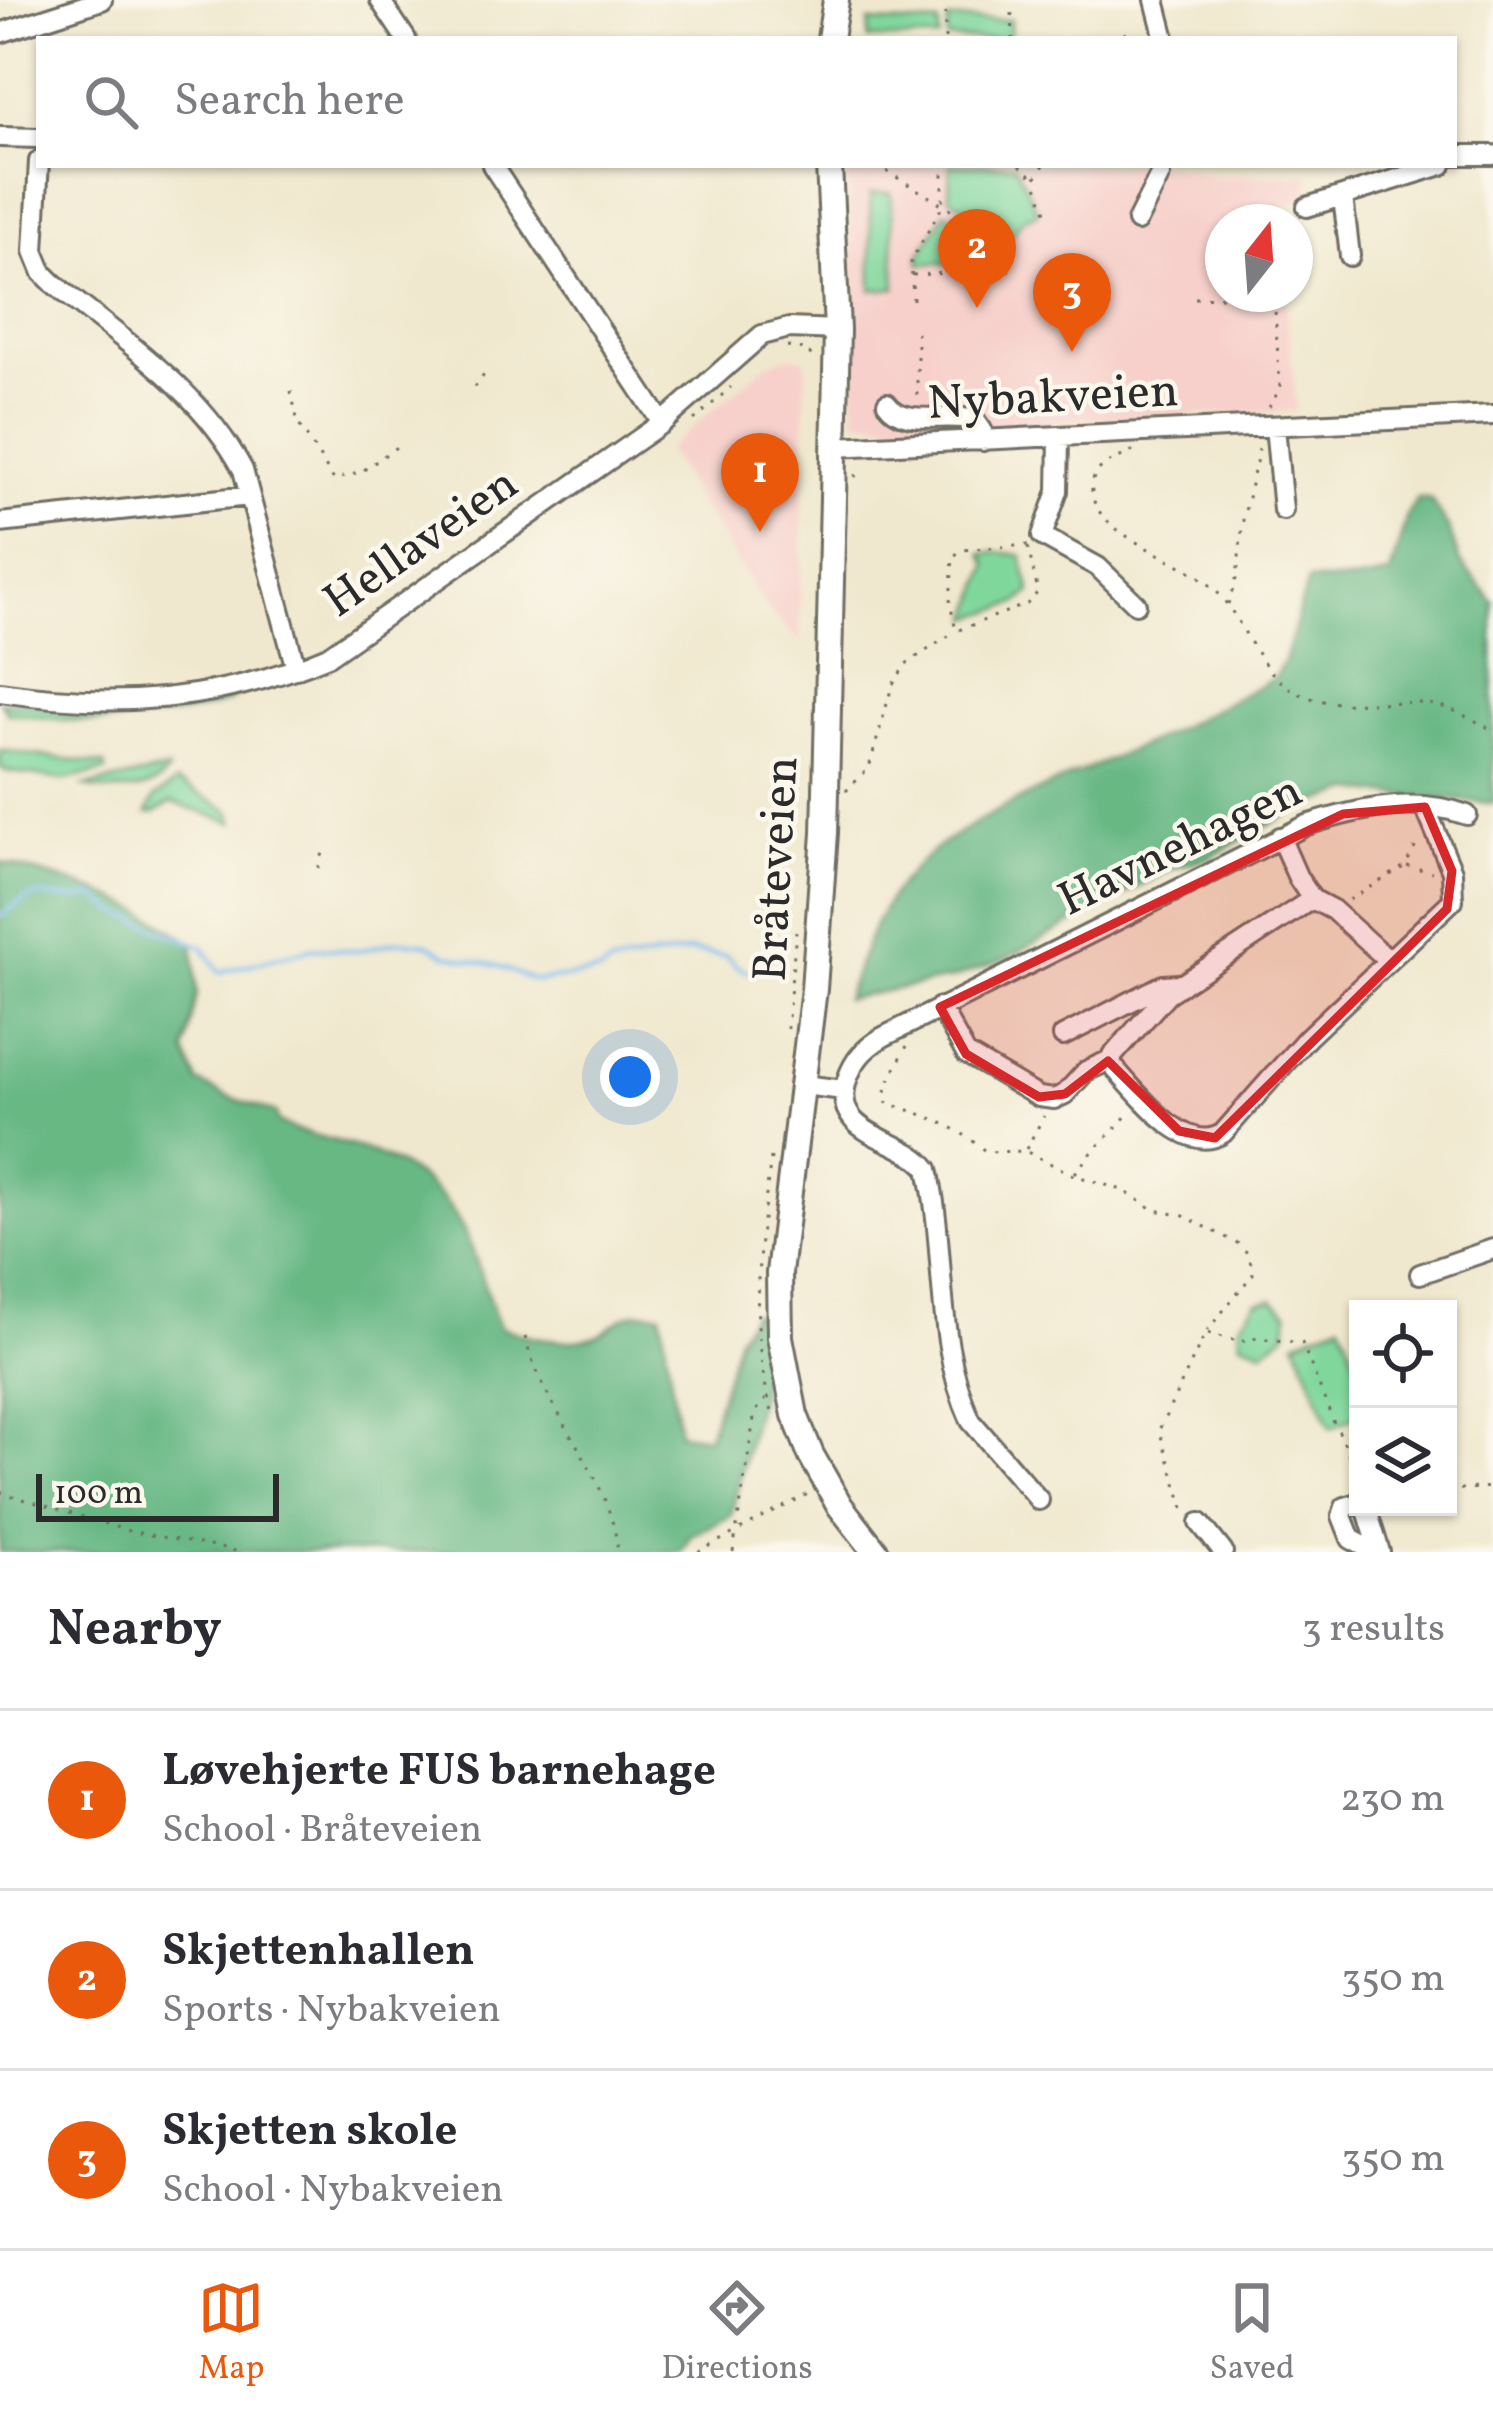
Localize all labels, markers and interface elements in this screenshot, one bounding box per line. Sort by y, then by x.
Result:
search box [36,36,1457,168]
icon: search [78,69,144,135]
text: Search here [174,71,405,134]
north arrow [1205,204,1313,312]
pin: 2 [938,209,1016,308]
pin: 3 [1033,253,1111,352]
street label: Nybakveien [926,359,1180,439]
pin: 1 [721,433,799,532]
street label: Hellaveien [311,452,533,636]
street label: Bråteveien [739,755,817,983]
street label: Havnehagen [1048,759,1314,935]
your location [600,1047,660,1107]
map controls [1349,1300,1457,1516]
button: locate [1349,1300,1457,1408]
button: layers [1349,1408,1457,1516]
scale bar [36,1468,279,1521]
text: 100 m [54,1472,143,1518]
text: Nearby [48,1595,222,1666]
text: 3 results [1302,1603,1445,1657]
text: Løvehjerte FUS barnehage [162,1741,716,1804]
text: 1 [79,1773,95,1827]
text: 230 m [1340,1773,1445,1827]
text: School · Bråteveien [162,1804,482,1858]
text: Skjettenhallen [162,1921,475,1984]
text: 2 [77,1953,97,2007]
text: 350 m [1341,1953,1445,2007]
text: Sports · Nybakveien [162,1984,501,2038]
text: Skjetten skole [162,2101,458,2164]
text: 3 [77,2133,97,2187]
text: 350 m [1341,2133,1445,2187]
text: School · Nybakveien [162,2164,503,2218]
tab: Map [198,2275,265,2393]
tab: Directions [661,2275,813,2393]
tab: Saved [1210,2275,1295,2393]

